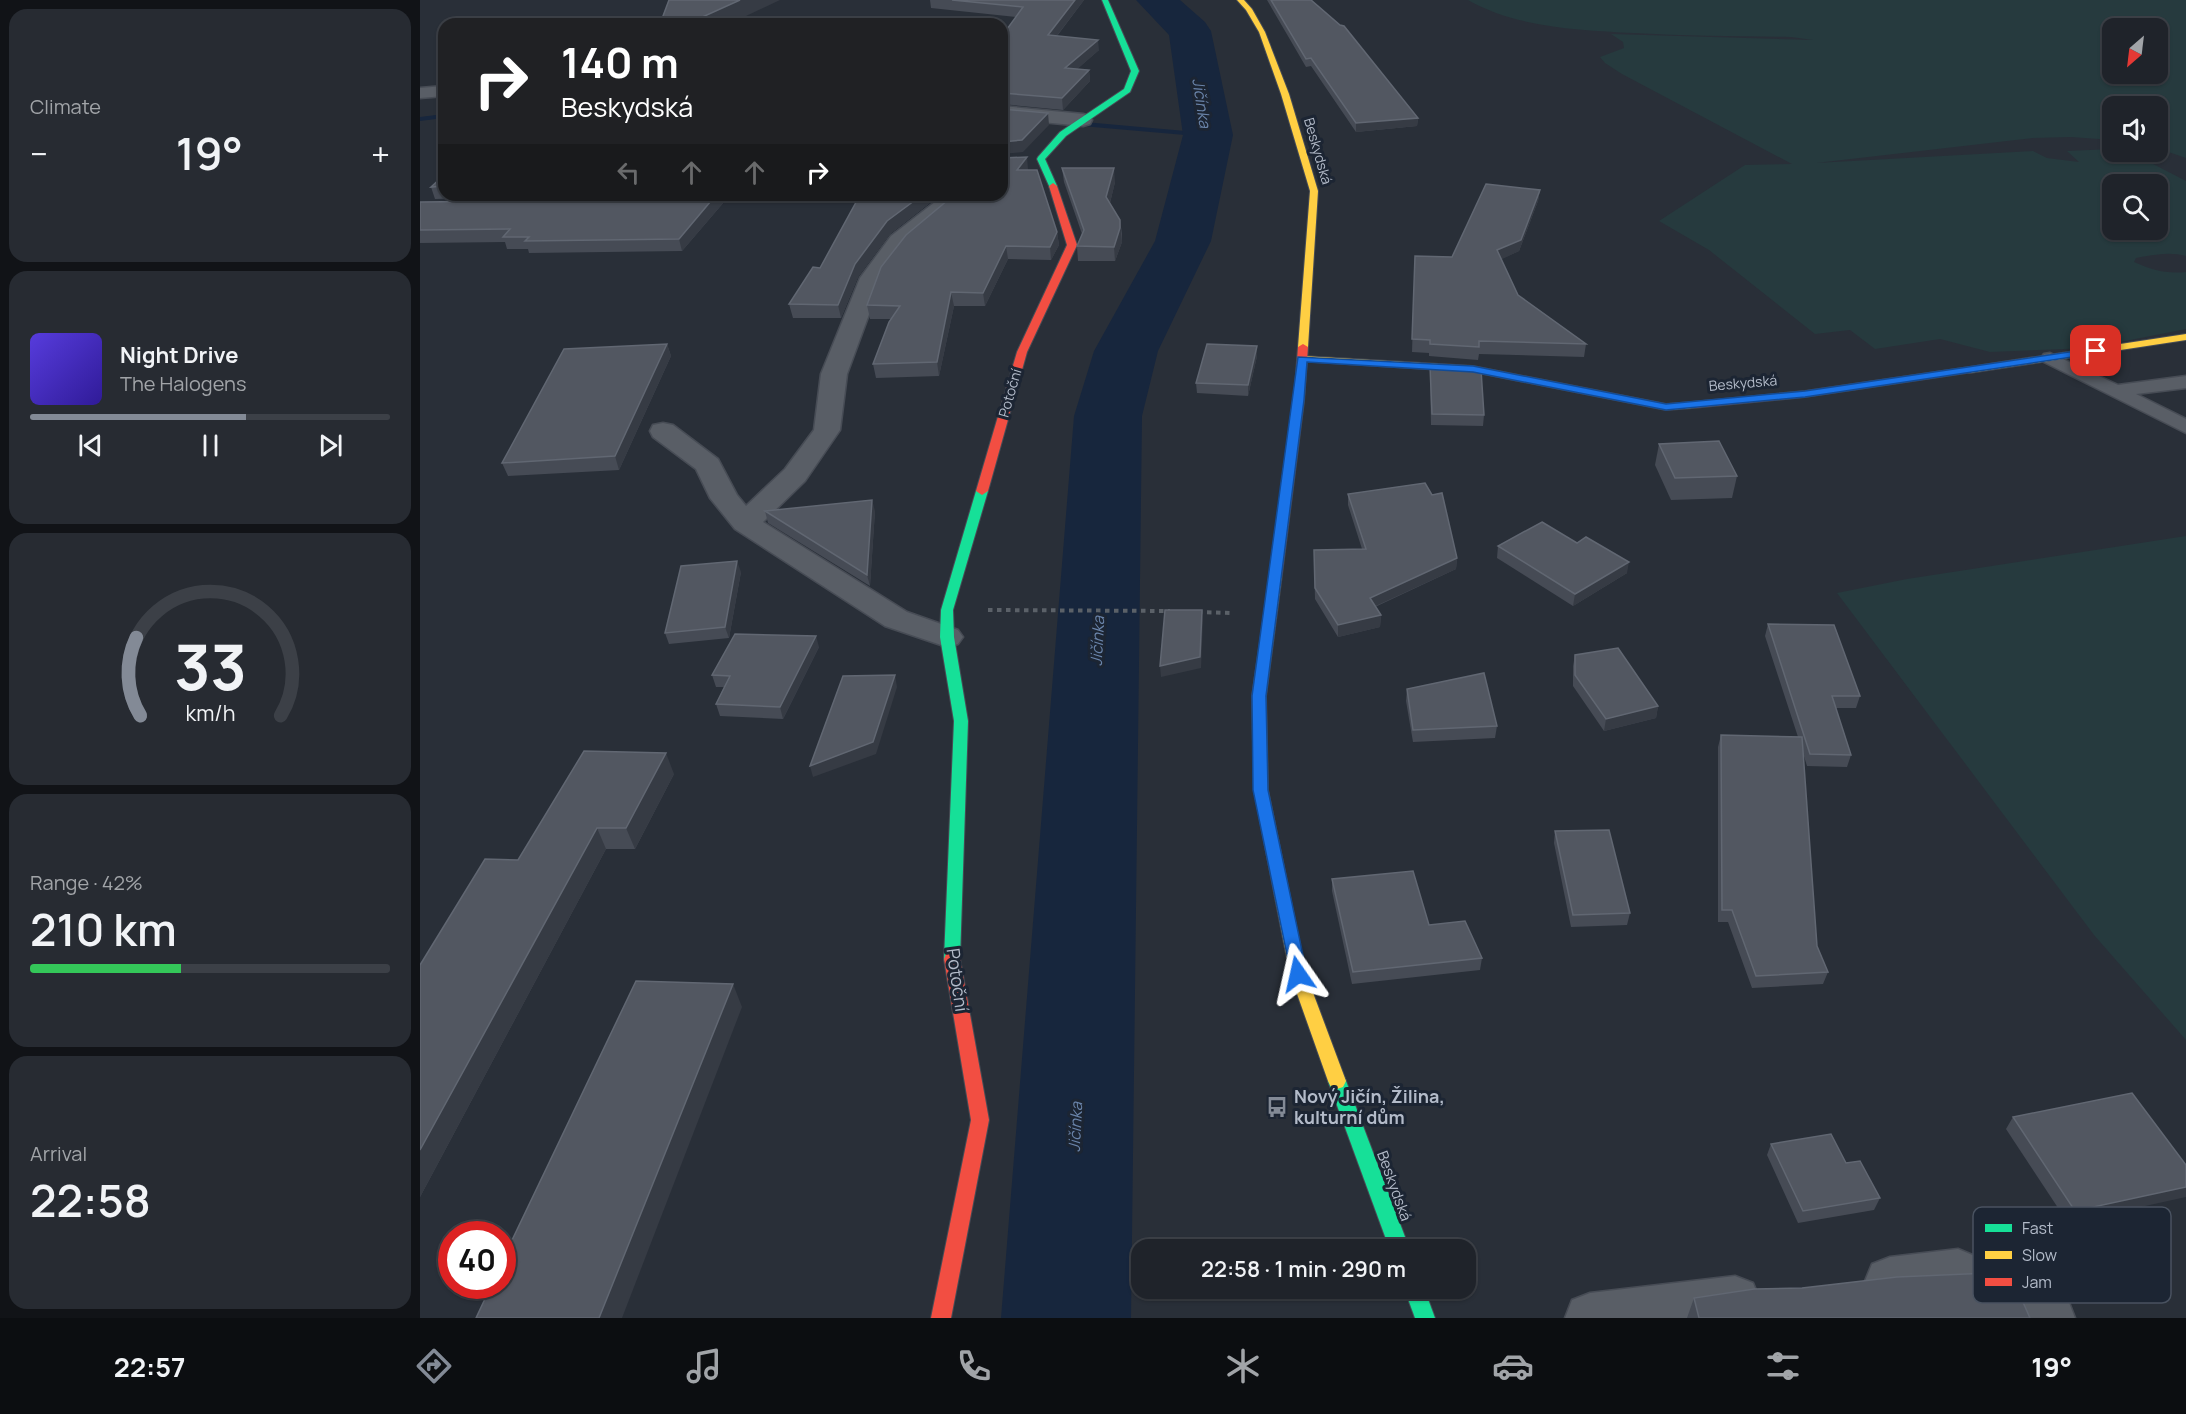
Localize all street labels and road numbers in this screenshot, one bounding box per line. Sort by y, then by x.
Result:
street label: Beskydská [1300,115,1337,186]
street label: Potoční [994,366,1025,419]
street label: Beskydská [1708,370,1778,395]
street label: Potoční [942,947,974,1013]
street label: Beskydská [1372,1148,1417,1224]

